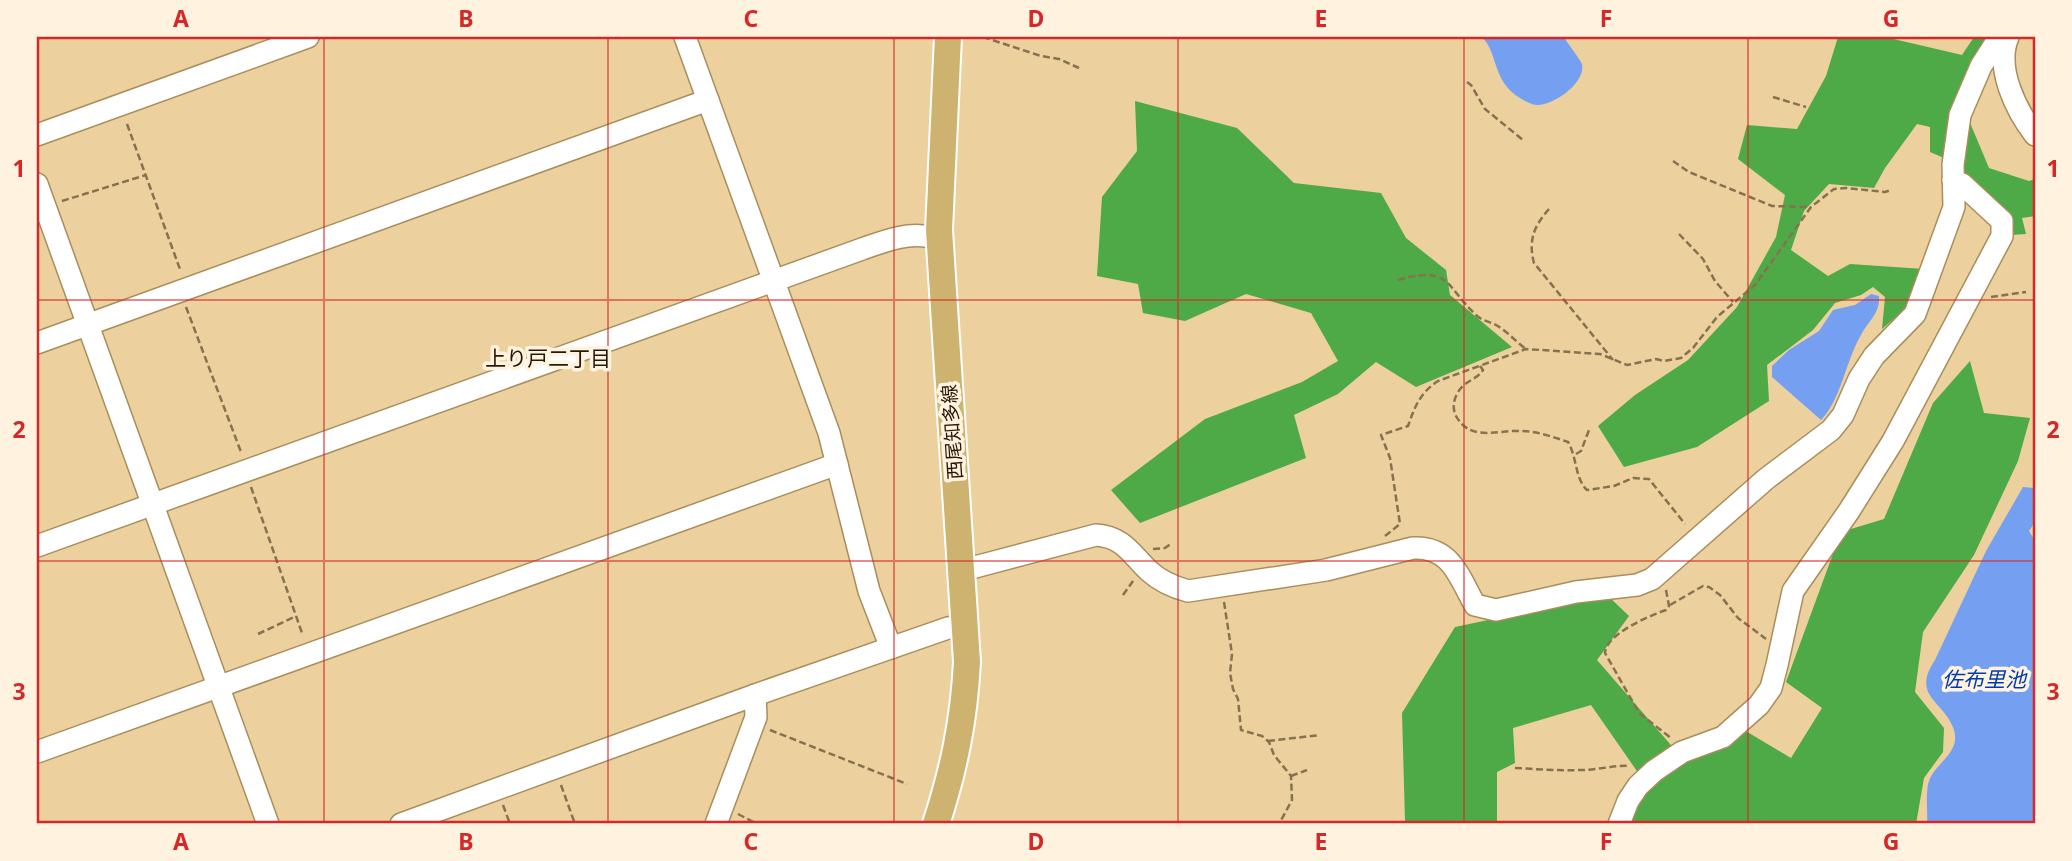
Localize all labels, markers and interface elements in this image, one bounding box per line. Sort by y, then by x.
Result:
text: A [173,2,189,34]
text: B [458,2,474,34]
text: C [744,2,759,34]
text: D [1028,2,1044,34]
text: E [1315,2,1327,34]
text: F [1600,2,1612,34]
text: G [1883,2,1899,34]
text: 1 [12,152,26,184]
text: 1 [2046,152,2060,184]
district label: 上り戸二丁目 [485,344,611,372]
street label: 西尾知多線 [936,384,968,480]
text: 2 [12,413,26,445]
text: 2 [2046,413,2060,445]
water label: 佐布里池 [1942,665,2028,693]
text: 3 [12,675,26,707]
text: 3 [2046,675,2060,707]
text: A [173,825,189,857]
text: B [458,825,474,857]
text: C [744,825,759,857]
text: D [1028,825,1044,857]
text: E [1315,825,1327,857]
text: F [1600,825,1612,857]
text: G [1883,825,1899,857]

